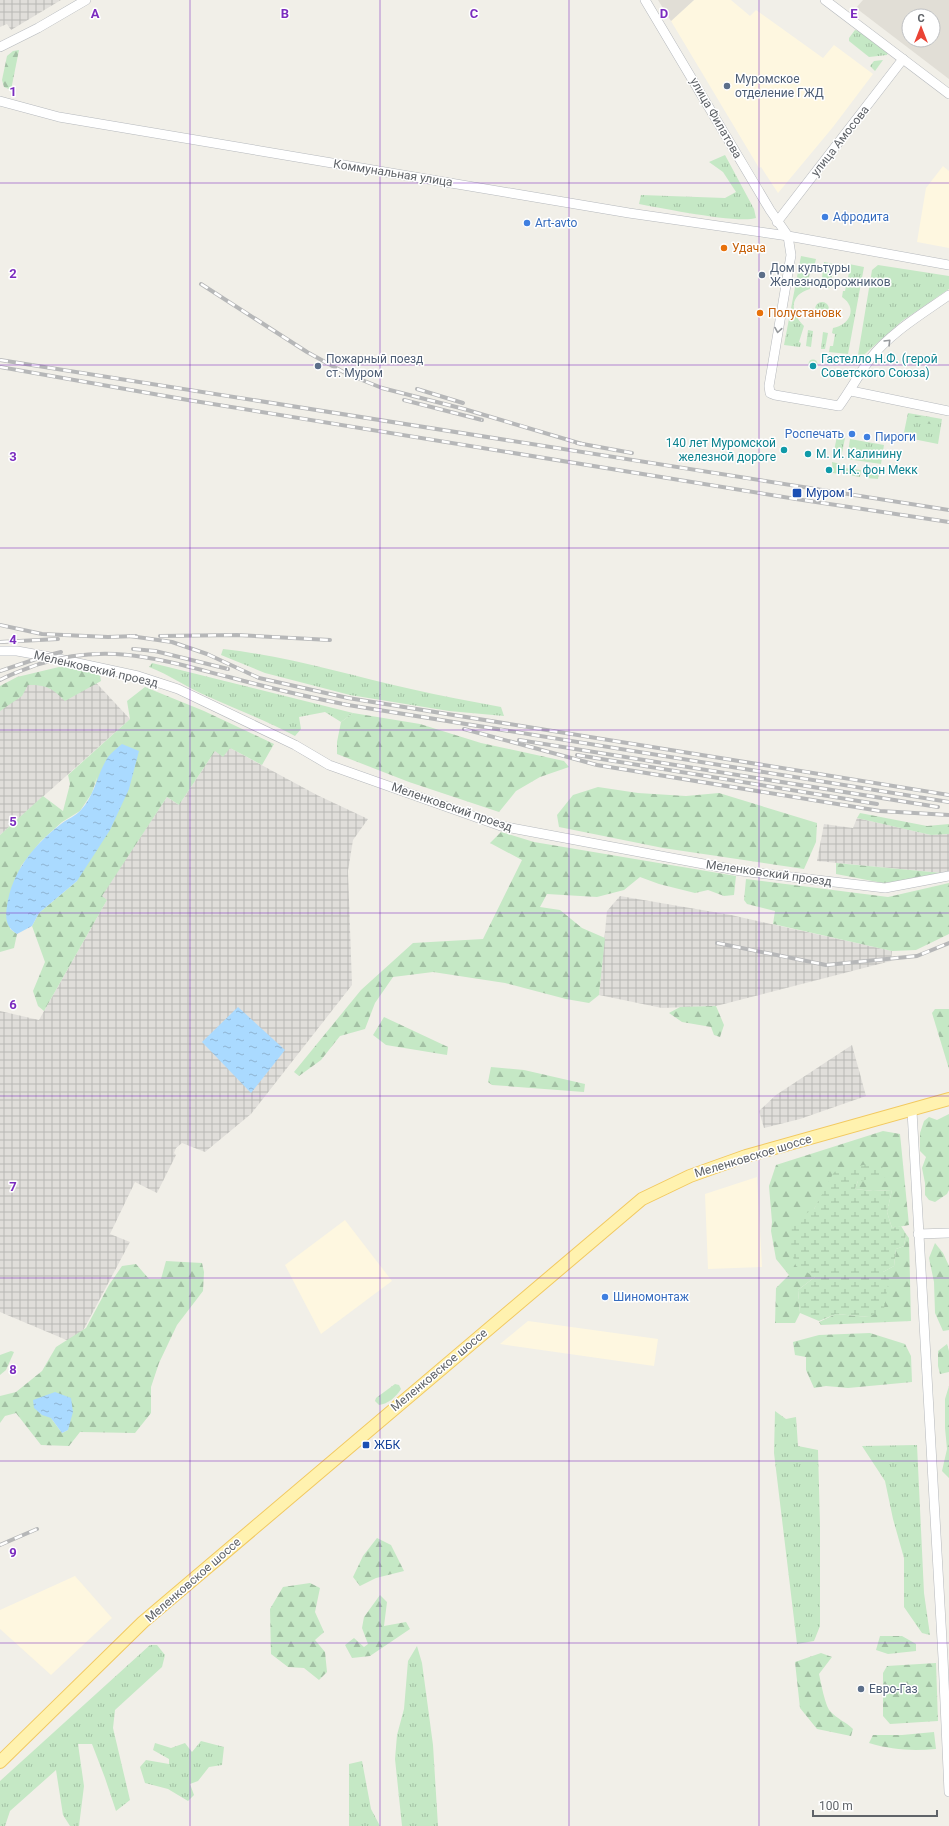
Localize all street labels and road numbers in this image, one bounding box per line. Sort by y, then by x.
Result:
street label: улица Филатова [687,75,745,161]
street label: улица Амосова [808,103,872,179]
street label: Коммунальная улица [332,157,454,189]
street label: Меленковский проезд [33,648,159,690]
street label: Меленковский проезд [390,780,514,834]
street label: Меленковский проезд [705,857,833,889]
street label: Меленковское шоссе [693,1132,813,1180]
street label: Меленковское шоссе [388,1326,490,1414]
street label: Меленковское шоссе [143,1535,243,1625]

